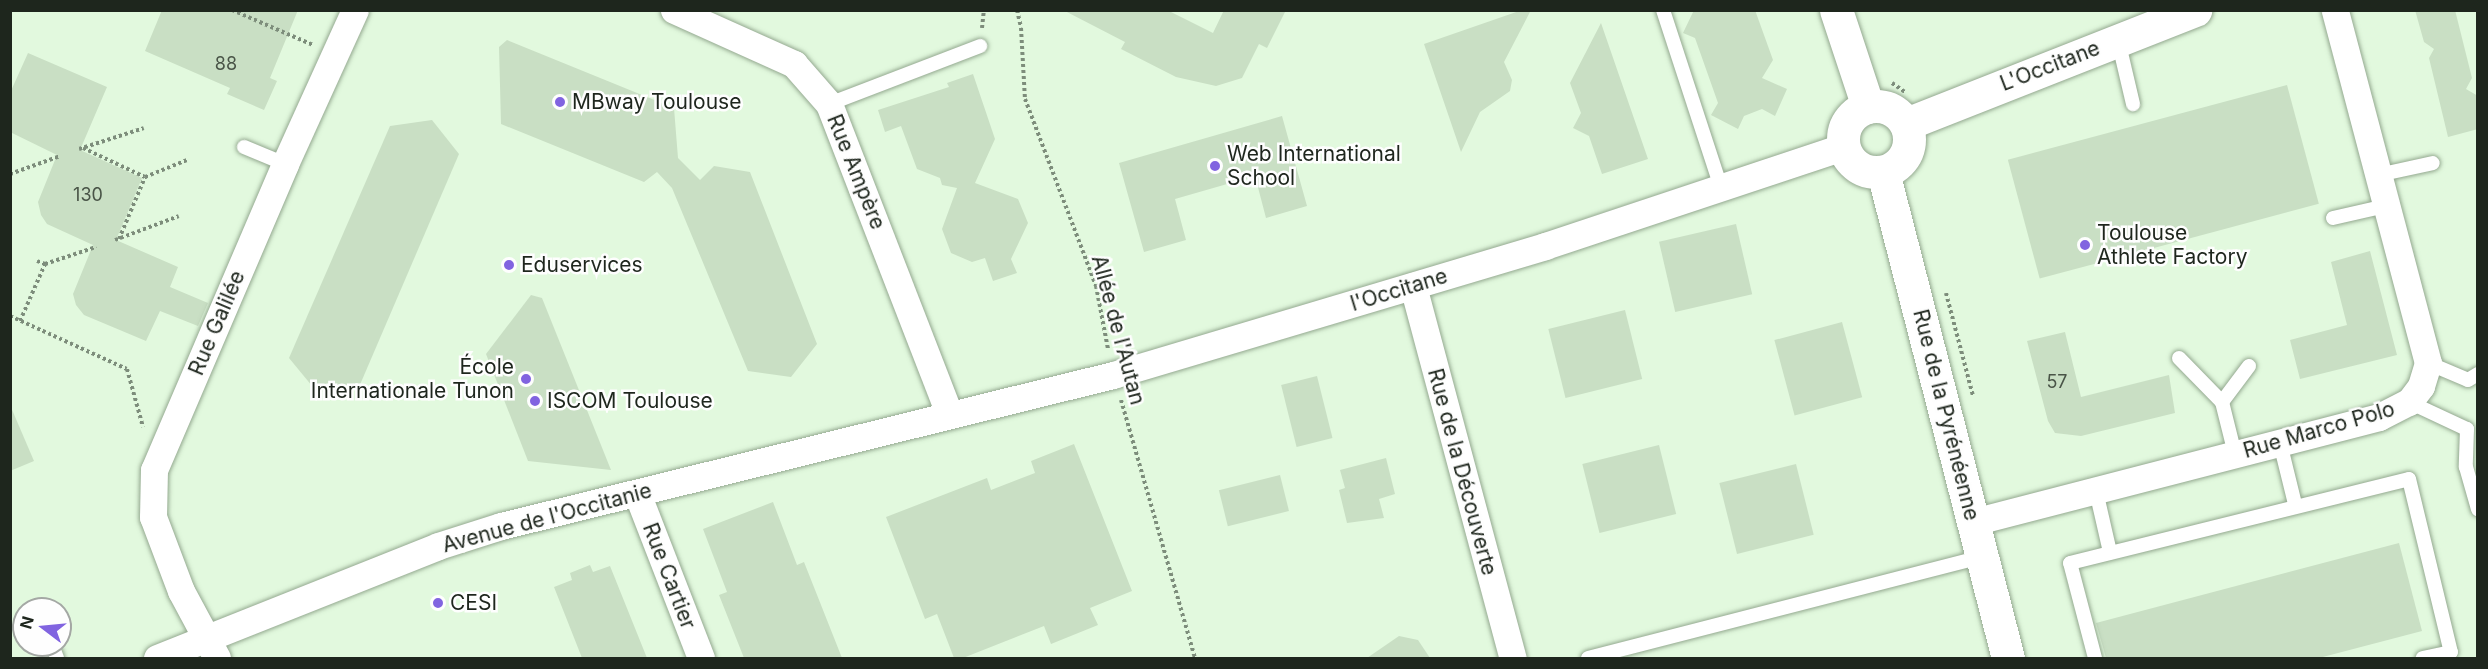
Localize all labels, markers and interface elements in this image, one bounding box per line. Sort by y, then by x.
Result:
street label: L'Occitane [1997,35,2103,97]
house number: 88 [215,53,237,75]
place label: MBway Toulouse [572,89,741,115]
marker: MBway Toulouse [553,95,567,109]
street label: Rue Ampère [821,111,891,233]
place label: Web International School [1227,141,1401,191]
marker: Web International School [1208,159,1222,173]
house number: 130 [73,184,103,206]
place label: Toulouse Athlete Factory [2097,220,2247,270]
marker: Toulouse Athlete Factory [2078,238,2092,252]
place label: Eduservices [521,252,643,278]
street label: Allée de l'Autan [1086,252,1150,408]
marker: Eduservices [502,258,516,272]
street label: l'Occitane [1348,263,1450,317]
street label: Rue Galilée [184,267,250,379]
street label: Rue de la Pyrénéenne [1908,307,1984,523]
place label: École Internationale Tunon [311,354,514,404]
street label: Rue de la Découverte [1422,366,1502,578]
house number: 57 [2046,371,2068,393]
marker: École Internationale Tunon [519,372,533,386]
place label: ISCOM Toulouse [547,388,713,414]
marker: ISCOM Toulouse [528,394,542,408]
street label: Rue Marco Polo [2240,396,2398,464]
street label: Avenue de l'Occitanie [440,478,654,558]
street label: Rue Cartier [637,519,701,633]
place label: CESI [450,590,497,616]
marker: CESI [431,596,445,610]
north arrow [12,597,72,657]
text: N [15,614,38,631]

